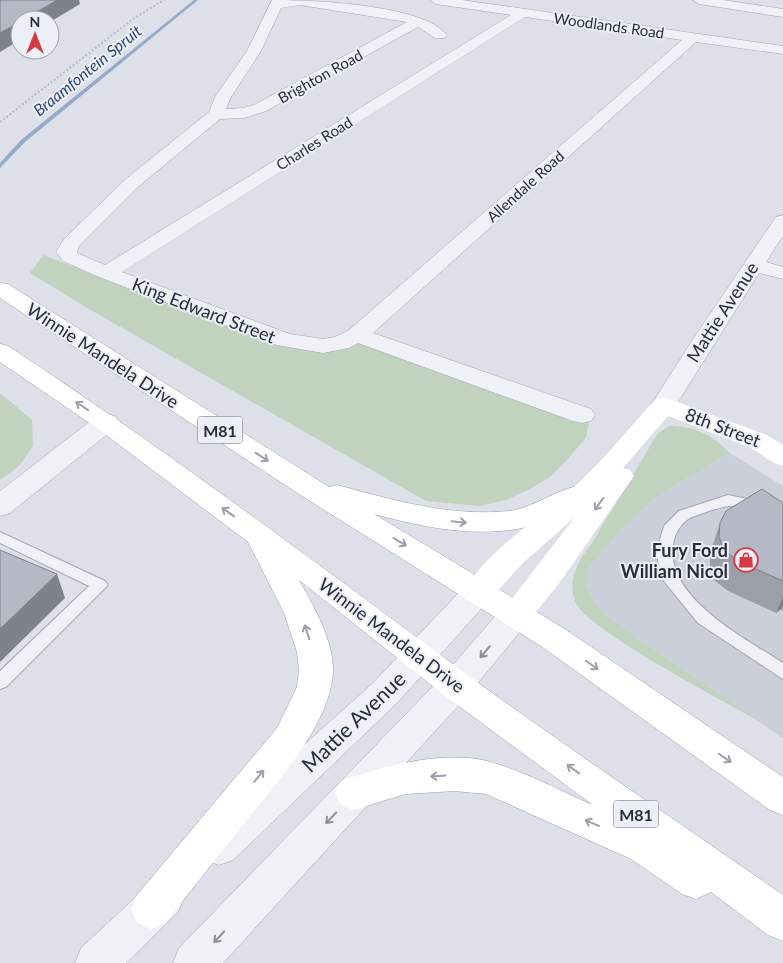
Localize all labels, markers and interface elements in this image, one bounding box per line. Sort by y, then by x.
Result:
street label: Woodlands Road [553,8,665,42]
north arrow [10,10,60,60]
text: N [30,13,40,30]
water label: Braamfontein Spruit [29,20,145,119]
street label: Brighton Road [275,45,365,107]
street label: Charles Road [273,112,355,174]
street label: Allendale Road [483,147,567,225]
street label: Mattie Avenue [681,258,763,366]
street label: King Edward Street [129,273,279,348]
street label: Winnie Mandela Drive [23,298,183,412]
one-way arrow [75,401,89,411]
street label: 8th Street [682,403,764,452]
road number: M81 [198,416,242,444]
one-way arrow [255,452,269,462]
one-way arrow [594,497,605,510]
one-way arrow [221,507,235,517]
one-way arrow [451,517,467,526]
one-way arrow [393,538,407,548]
place label: Fury Ford William Nicol [621,539,728,582]
shop icon: Fury Ford William Nicol [733,547,759,573]
street label: Winnie Mandela Drive [315,573,469,697]
one-way arrow [301,624,311,640]
one-way arrow [479,645,490,658]
one-way arrow [585,660,599,670]
street label: Mattie Avenue [296,665,410,777]
one-way arrow [718,753,732,763]
one-way arrow [566,764,580,774]
one-way arrow [254,770,265,783]
one-way arrow [431,772,447,781]
road number: M81 [614,801,658,828]
one-way arrow [325,812,337,825]
one-way arrow [585,817,600,827]
one-way arrow [213,930,225,943]

